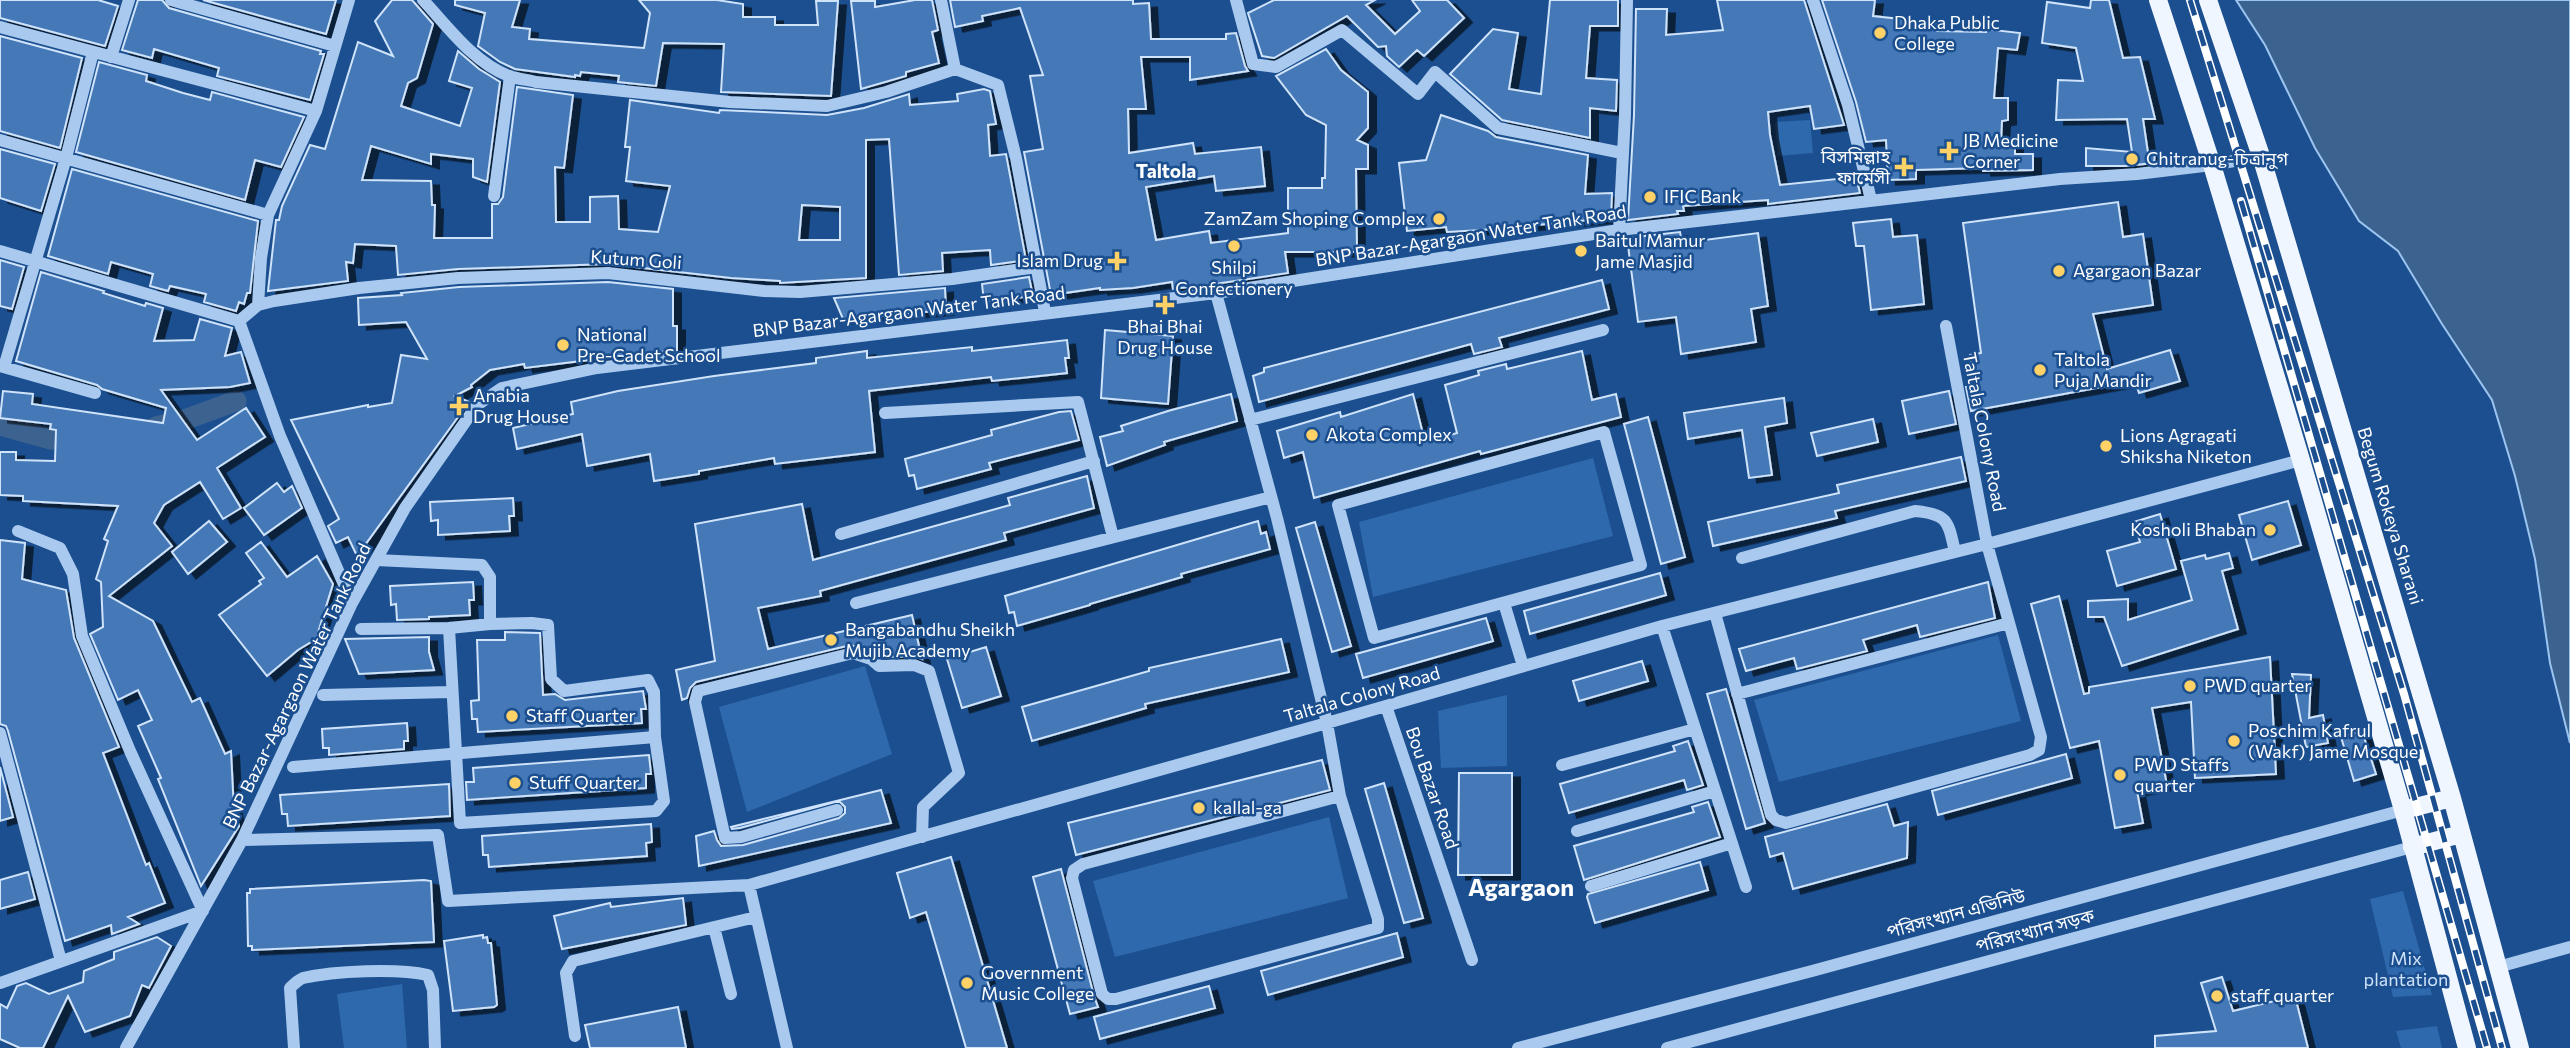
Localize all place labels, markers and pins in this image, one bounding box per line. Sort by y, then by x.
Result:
place label: Dhaka Public College [1894,11,2000,54]
marker: Dhaka Public College [1872,25,1888,41]
place label: JB Medicine Corner [1963,129,2058,172]
marker: JB Medicine Corner [1941,143,1957,159]
place label: বিসমিল্লাহ ফার্মেসী [1820,145,1890,188]
place label: Chitranug-চিত্রানুগ [2146,147,2288,170]
marker: Chitranug-চিত্রানুগ [2124,151,2140,167]
marker: বিসমিল্লাহ ফার্মেসী [1896,159,1912,175]
place label: IFIC Bank [1664,185,1742,207]
marker: IFIC Bank [1642,189,1658,205]
place label: ZamZam Shoping Complex [1204,207,1425,229]
marker: ZamZam Shoping Complex [1431,211,1447,227]
place label: Baitul Mamur Jame Masjid [1595,229,1706,272]
marker: Shilpi Confectionery [1226,238,1242,254]
marker: Baitul Mamur Jame Masjid [1573,243,1589,259]
place label: Islam Drug [1016,249,1103,271]
marker: Islam Drug [1109,253,1125,269]
place label: Shilpi Confectionery [1175,256,1293,299]
place label: Agargaon Bazar [2073,259,2201,281]
marker: Agargaon Bazar [2051,263,2067,279]
marker: Bhai Bhai Drug House [1157,297,1173,313]
place label: Bhai Bhai Drug House [1117,315,1213,358]
place label: National Pre-Cadet School [577,323,720,366]
marker: National Pre-Cadet School [555,337,571,353]
place label: Taltola Puja Mandir [2054,348,2152,391]
marker: Taltola Puja Mandir [2032,362,2048,378]
place label: Anabia Drug House [473,384,569,427]
marker: Anabia Drug House [451,398,467,414]
place label: Akota Complex [1326,423,1452,445]
place label: Lions Agragati Shiksha Niketon [2120,424,2252,467]
marker: Akota Complex [1304,427,1320,443]
marker: Lions Agragati Shiksha Niketon [2098,438,2114,454]
place label: Kosholi Bhaban [2130,518,2256,540]
marker: Kosholi Bhaban [2262,522,2278,538]
place label: Bangabandhu Sheikh Mujib Academy [845,618,1015,661]
marker: Bangabandhu Sheikh Mujib Academy [823,632,839,648]
place label: PWD quarter [2204,674,2311,696]
marker: PWD quarter [2182,678,2198,694]
place label: Staff Quarter [526,704,636,726]
marker: Staff Quarter [504,708,520,724]
place label: Poschim Kafrul (Wakf) Jame Mosque [2248,719,2418,762]
marker: Poschim Kafrul (Wakf) Jame Mosque [2226,733,2242,749]
place label: PWD Staffs quarter [2134,753,2229,796]
marker: PWD Staffs quarter [2112,767,2128,783]
place label: Stuff Quarter [529,771,639,793]
marker: Stuff Quarter [507,775,523,791]
place label: kallal-ga [1213,796,1282,818]
marker: kallal-ga [1191,800,1207,816]
place label: Government Music College [981,961,1094,1004]
marker: Government Music College [959,975,975,991]
place label: staff quarter [2231,984,2334,1006]
marker: staff quarter [2209,988,2225,1004]

